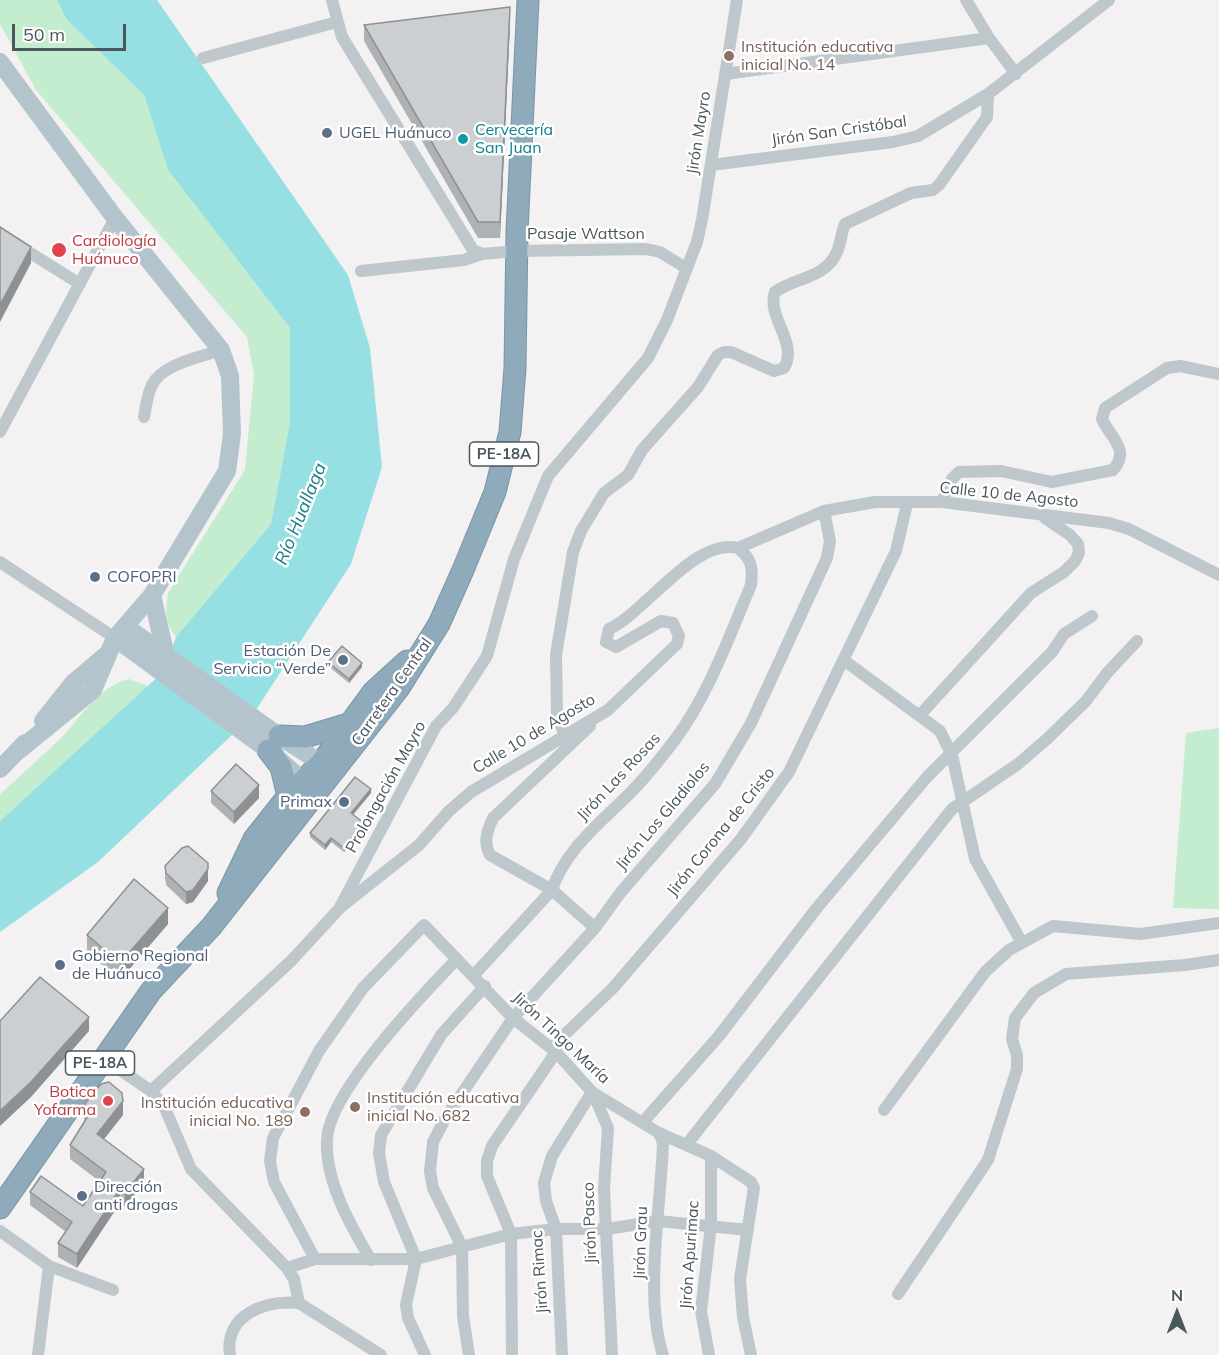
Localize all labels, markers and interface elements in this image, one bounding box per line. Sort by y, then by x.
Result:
scale bar [15,12,129,50]
text: 50 m [23,23,65,46]
place label: Institución educativa inicial No. 14 [741,37,893,75]
marker: Institución educativa inicial No. 14 [722,49,736,63]
street label: Jirón Mayro [683,90,715,176]
street label: Jirón San Cristóbal [770,112,908,150]
place label: Cervecería San Juan [475,120,553,158]
place label: UGEL Huánuco [339,123,451,143]
marker: UGEL Huánuco [320,126,334,140]
marker: Cervecería San Juan [456,132,470,146]
street label: Pasaje Wattson [527,224,645,244]
place label: Cardiología Huánuco [72,231,157,269]
marker: Cardiología Huánuco [50,241,68,259]
road number: PE-18A [470,442,538,466]
water label: Río Huallaga [271,460,331,568]
street label: Calle 10 de Agosto [939,478,1079,512]
place label: COFOPRI [107,567,177,587]
marker: COFOPRI [88,570,102,584]
street label: Carretera Central [348,634,436,750]
place label: Estación De Servicio “Verde” [213,641,331,679]
marker: Estación De Servicio “Verde” [336,653,350,667]
street label: Calle 10 de Agosto [469,690,599,778]
street label: Prolongación Mayro [342,718,430,856]
street label: Jirón Las Rosas [573,729,665,825]
street label: Jirón Los Gladiolos [612,758,714,874]
street label: Jirón Corona de Cristo [663,764,779,900]
place label: Primax [280,792,332,812]
marker: Primax [337,795,351,809]
place label: Gobierno Regional de Huánuco [72,946,208,984]
marker: Gobierno Regional de Huánuco [53,958,67,972]
street label: Jirón Tingo María [508,988,614,1088]
road number: PE-18A [66,1051,134,1075]
place label: Botica Yofarma [34,1082,96,1120]
place label: Institución educativa inicial No. 682 [367,1088,519,1126]
place label: Institución educativa inicial No. 189 [141,1093,293,1131]
marker: Botica Yofarma [101,1094,115,1108]
marker: Institución educativa inicial No. 682 [348,1100,362,1114]
marker: Institución educativa inicial No. 189 [298,1105,312,1119]
place label: Dirección anti drogas [94,1177,178,1215]
street label: Jirón Pasco [579,1182,601,1264]
marker: Dirección anti drogas [75,1189,89,1203]
street label: Jirón Apurimac [677,1200,703,1310]
street label: Jirón Grau [630,1206,652,1280]
street label: Jirón Rimac [527,1229,553,1315]
north arrow [1147,1283,1207,1343]
text: N [1171,1285,1183,1305]

